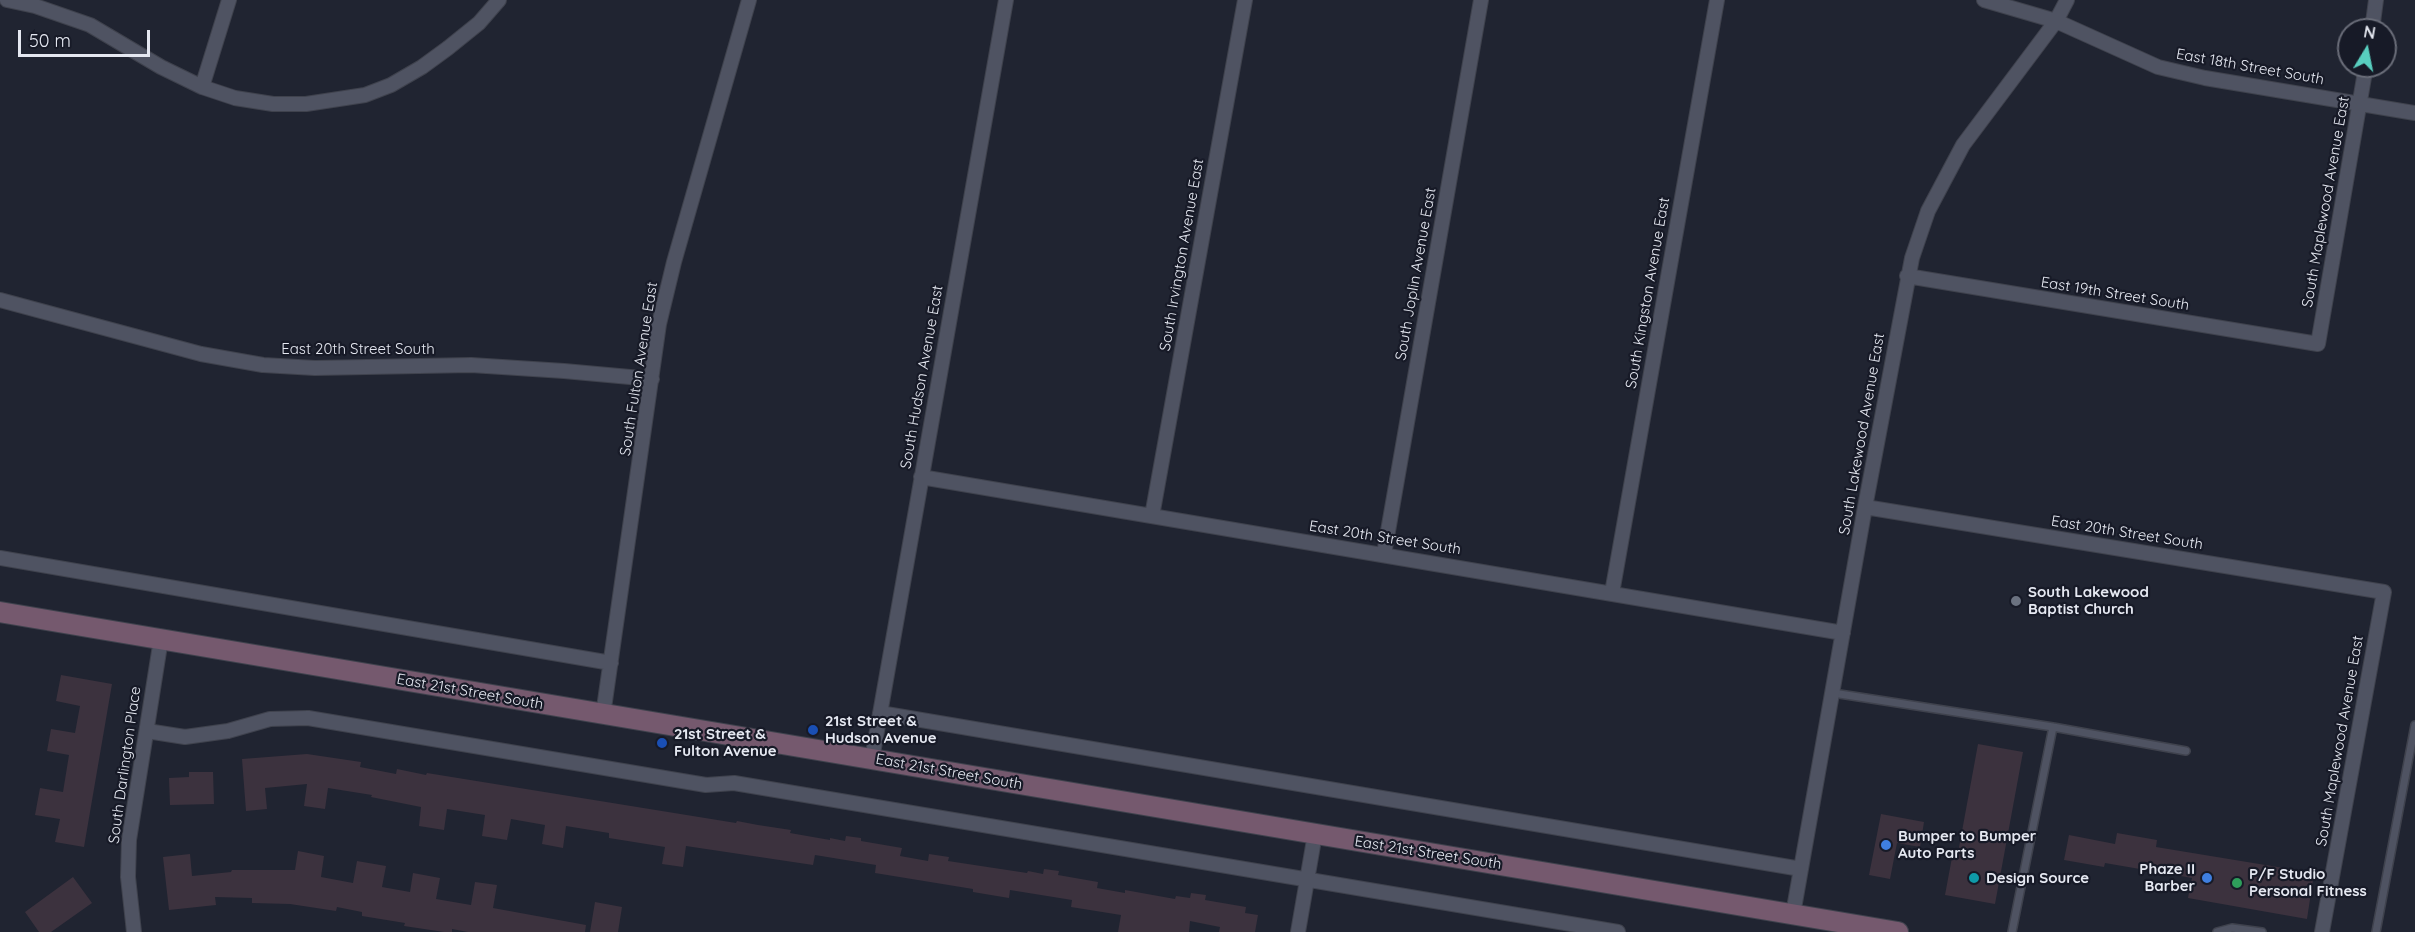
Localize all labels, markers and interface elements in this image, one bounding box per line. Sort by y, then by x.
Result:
scale bar [21,18,153,56]
north arrow [2337,18,2397,78]
text: N [2362,21,2377,43]
text: 50 m [29,29,71,52]
street label: East 18th Street South [2175,45,2325,89]
street label: South Maplewood Avenue East [2299,95,2353,309]
street label: South Irvington Avenue East [1156,157,1208,353]
street label: South Joplin Avenue East [1392,186,1440,362]
street label: South Kingston Avenue East [1622,196,1674,390]
street label: East 19th Street South [2039,273,2191,315]
street label: South Fulton Avenue East [616,281,662,457]
street label: South Hudson Avenue East [897,284,947,470]
street label: South Lakewood Avenue East [1835,332,1889,536]
street label: East 20th Street South [281,340,435,358]
street label: East 20th Street South [2050,512,2204,554]
street label: East 20th Street South [1308,517,1462,559]
place label: South Lakewood Baptist Church [2028,583,2149,618]
marker: South Lakewood Baptist Church [2009,594,2023,608]
street label: South Maplewood Avenue East [2313,634,2367,848]
street label: East 21st Street South [395,670,545,714]
street label: South Darlington Place [105,685,145,845]
place label: 21st Street & Hudson Avenue [825,712,937,747]
marker: 21st Street & Hudson Avenue [806,723,820,737]
place label: 21st Street & Fulton Avenue [674,725,777,760]
marker: 21st Street & Fulton Avenue [655,736,669,750]
street label: East 21st Street South [874,750,1024,794]
place label: Bumper to Bumper Auto Parts [1898,827,2036,862]
street label: East 21st Street South [1353,832,1503,874]
marker: Bumper to Bumper Auto Parts [1879,838,1893,852]
place label: Phaze II Barber [2139,860,2195,895]
place label: P/F Studio Personal Fitness [2249,865,2367,900]
place label: Design Source [1986,869,2089,887]
marker: Design Source [1967,871,1981,885]
marker: Phaze II Barber [2200,871,2214,885]
marker: P/F Studio Personal Fitness [2230,876,2244,890]

